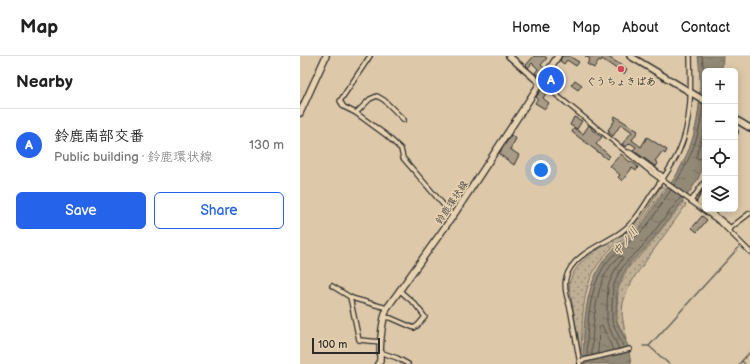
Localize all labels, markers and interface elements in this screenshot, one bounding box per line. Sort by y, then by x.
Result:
text: Map [20,16,58,39]
text: Home [512,19,550,36]
text: Map [572,19,600,36]
text: About [622,19,659,36]
text: Contact [681,19,730,36]
marker: ぐうちょきぱあ [616,64,626,74]
pin: A [538,65,564,95]
map controls [702,68,738,212]
button: + [702,68,738,104]
text: Nearby [16,72,73,92]
place label: ぐうちょきぱあ [586,76,656,88]
button: − [702,104,738,140]
text: 鈴鹿南部交番 [54,127,144,146]
text: A [25,137,33,153]
text: 130 m [249,137,284,153]
button: locate [702,140,738,176]
text: Public building · 鈴鹿環状線 [54,149,212,165]
your location [531,160,551,180]
button: layers [702,176,738,212]
street label: 鈴鹿環状線 [433,178,471,227]
button: Save [16,192,146,229]
button: Share [154,192,284,229]
water label: 中ノ川 [610,225,641,258]
scale bar [312,336,380,355]
text: 100 m [318,338,347,351]

